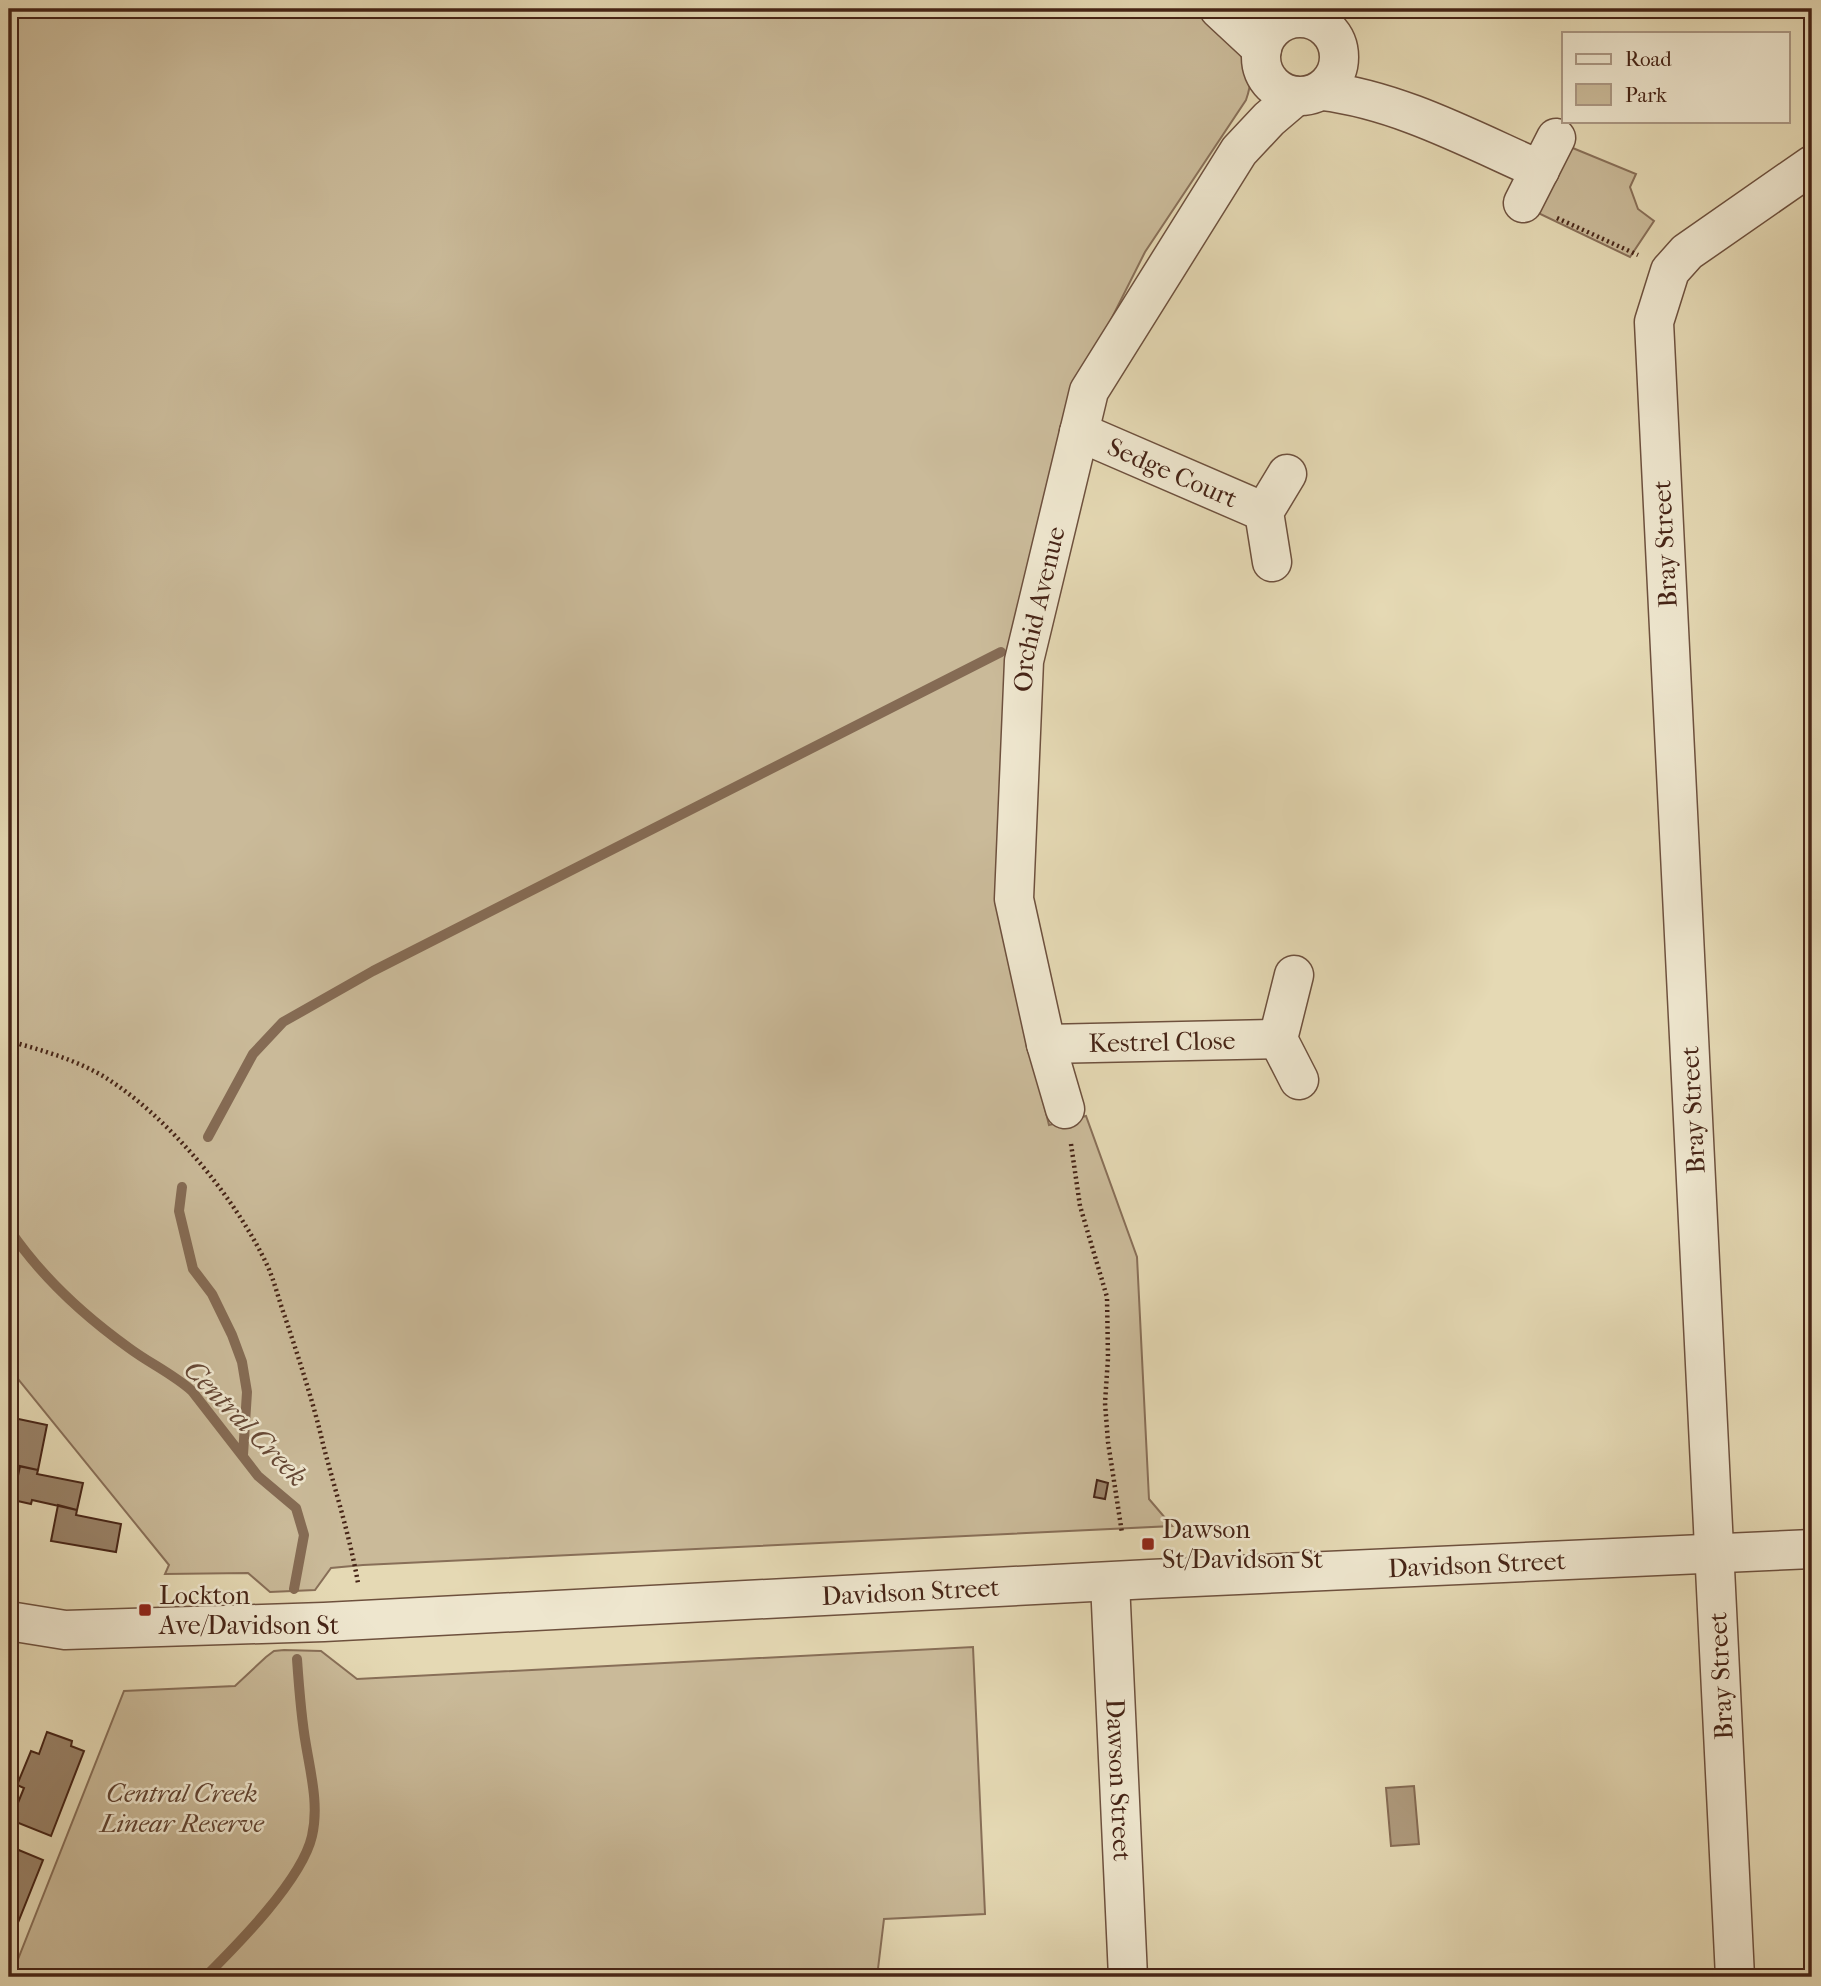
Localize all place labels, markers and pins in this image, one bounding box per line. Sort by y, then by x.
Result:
place label: Dawson St/Davidson St [1162,1514,1324,1575]
marker: Dawson St/Davidson St [1140,1536,1156,1552]
place label: Lockton Ave/Davidson St [158,1580,340,1641]
marker: Lockton Ave/Davidson St [137,1602,153,1618]

